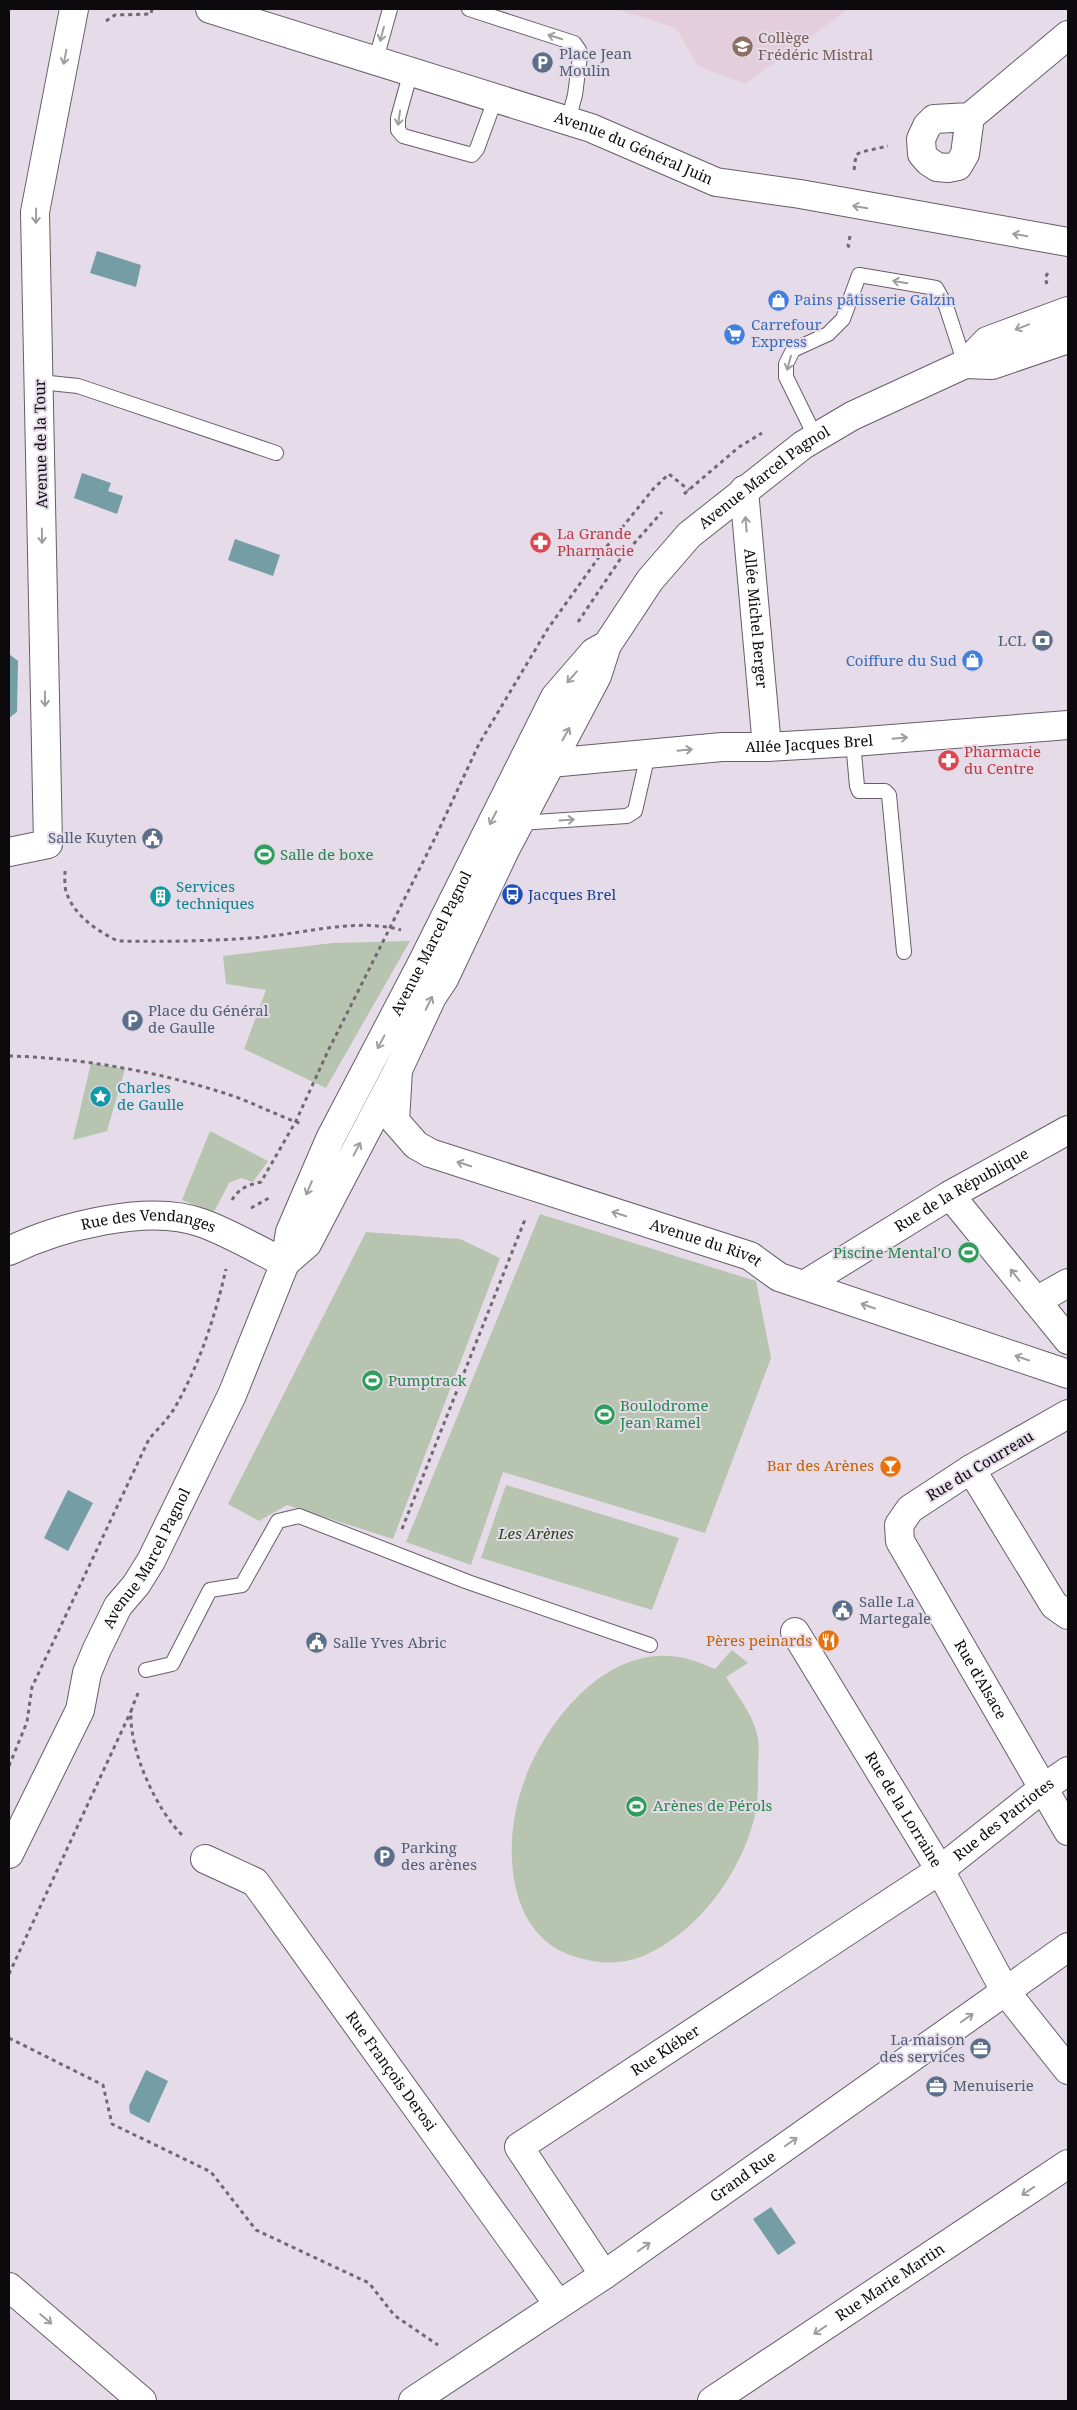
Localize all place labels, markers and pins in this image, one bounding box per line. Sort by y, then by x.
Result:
place label: Collège Frédéric Mistral [758,27,873,64]
school or university icon: Collège Frédéric Mistral [730,35,754,59]
place label: Place Jean Moulin [559,43,632,80]
parking icon: Place Jean Moulin [531,51,555,75]
shop icon: Pains pâtisserie Galzin [766,288,790,312]
place label: Pains pâtisserie Galzin [794,289,956,309]
place label: Carrefour Express [751,314,822,351]
supermarket icon: Carrefour Express [723,322,747,346]
place label: La Grande Pharmacie [557,523,634,560]
pharmacy icon: La Grande Pharmacie [529,531,553,555]
bank icon: LCL [1030,629,1054,653]
place label: LCL [998,630,1026,650]
shop icon: Coiffure du Sud [961,649,985,673]
place label: Coiffure du Sud [846,650,957,670]
place label: Pharmacie du Centre [964,741,1041,778]
pharmacy icon: Pharmacie du Centre [936,749,960,773]
public building icon: Salle Kuyten [141,826,165,850]
place label: Salle Kuyten [48,827,137,847]
sports icon: Salle de boxe [252,843,276,867]
place label: Salle de boxe [280,844,374,864]
place label: Services techniques [176,876,254,913]
bus stop icon: Jacques Brel [500,883,524,907]
building icon: Services techniques [148,884,172,908]
place label: Jacques Brel [527,884,617,904]
place label: Place du Général de Gaulle [148,1000,269,1037]
parking icon: Place du Général de Gaulle [120,1008,144,1032]
place label: Charles de Gaulle [117,1077,184,1114]
place icon: Charles de Gaulle [89,1085,113,1109]
sports icon: Piscine Mental'O [956,1241,980,1265]
place label: Piscine Mental'O [833,1242,952,1262]
sports icon: Pumptrack [360,1369,384,1393]
place label: Pumptrack [388,1370,467,1390]
place label: Boulodrome Jean Ramel [619,1395,708,1432]
sports icon: Boulodrome Jean Ramel [592,1403,616,1427]
bar icon: Bar des Arènes [878,1454,902,1478]
place label: Bar des Arènes [767,1455,874,1475]
place label: Salle La Martegale [859,1591,931,1628]
public building icon: Salle La Martegale [831,1599,855,1623]
restaurant icon: Pères peinards [816,1629,840,1653]
place label: Pères peinards [706,1630,812,1650]
public building icon: Salle Yves Abric [305,1631,329,1655]
place label: Salle Yves Abric [333,1632,447,1652]
sports icon: Arènes de Pérols [625,1794,649,1818]
place label: Arènes de Pérols [653,1795,773,1815]
place label: Parking des arènes [401,1837,477,1874]
parking icon: Parking des arènes [373,1845,397,1869]
place label: La maison des services [880,2029,965,2066]
office icon: La maison des services [969,2037,993,2061]
office icon: Menuiserie [925,2074,949,2098]
place label: Menuiserie [953,2075,1034,2095]

